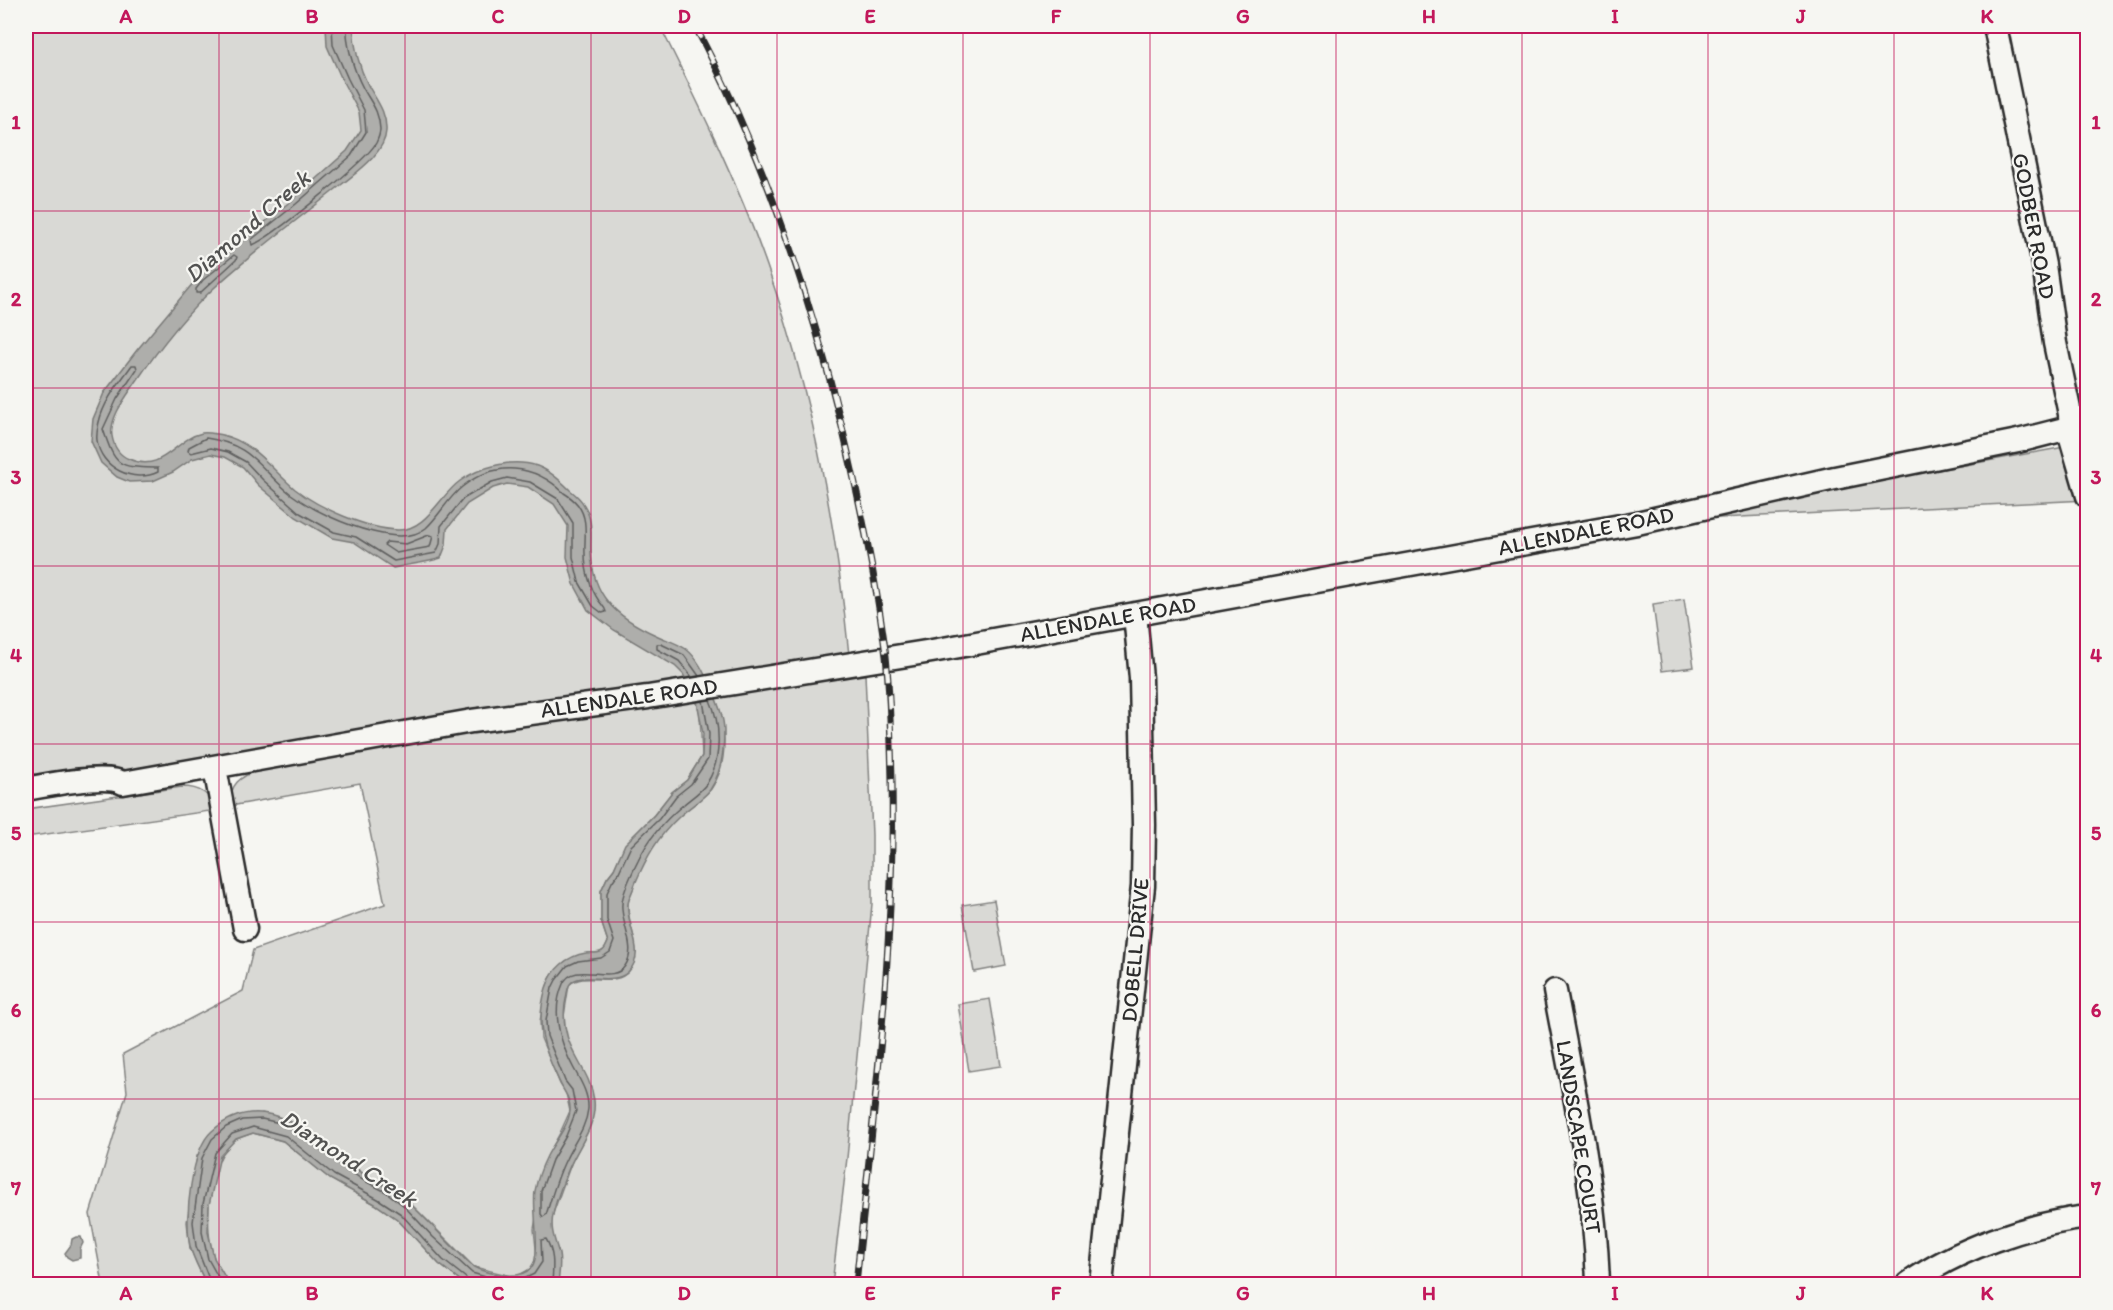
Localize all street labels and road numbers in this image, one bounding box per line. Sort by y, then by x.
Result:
street label: GODBER ROAD [2007,151,2061,301]
street label: ALLENDALE ROAD [1496,501,1676,561]
street label: ALLENDALE ROAD [1018,590,1198,648]
street label: ALLENDALE ROAD [539,672,719,724]
street label: DOBELL DRIVE [1115,877,1155,1023]
street label: LANDSCAPE COURT [1550,1038,1608,1236]

